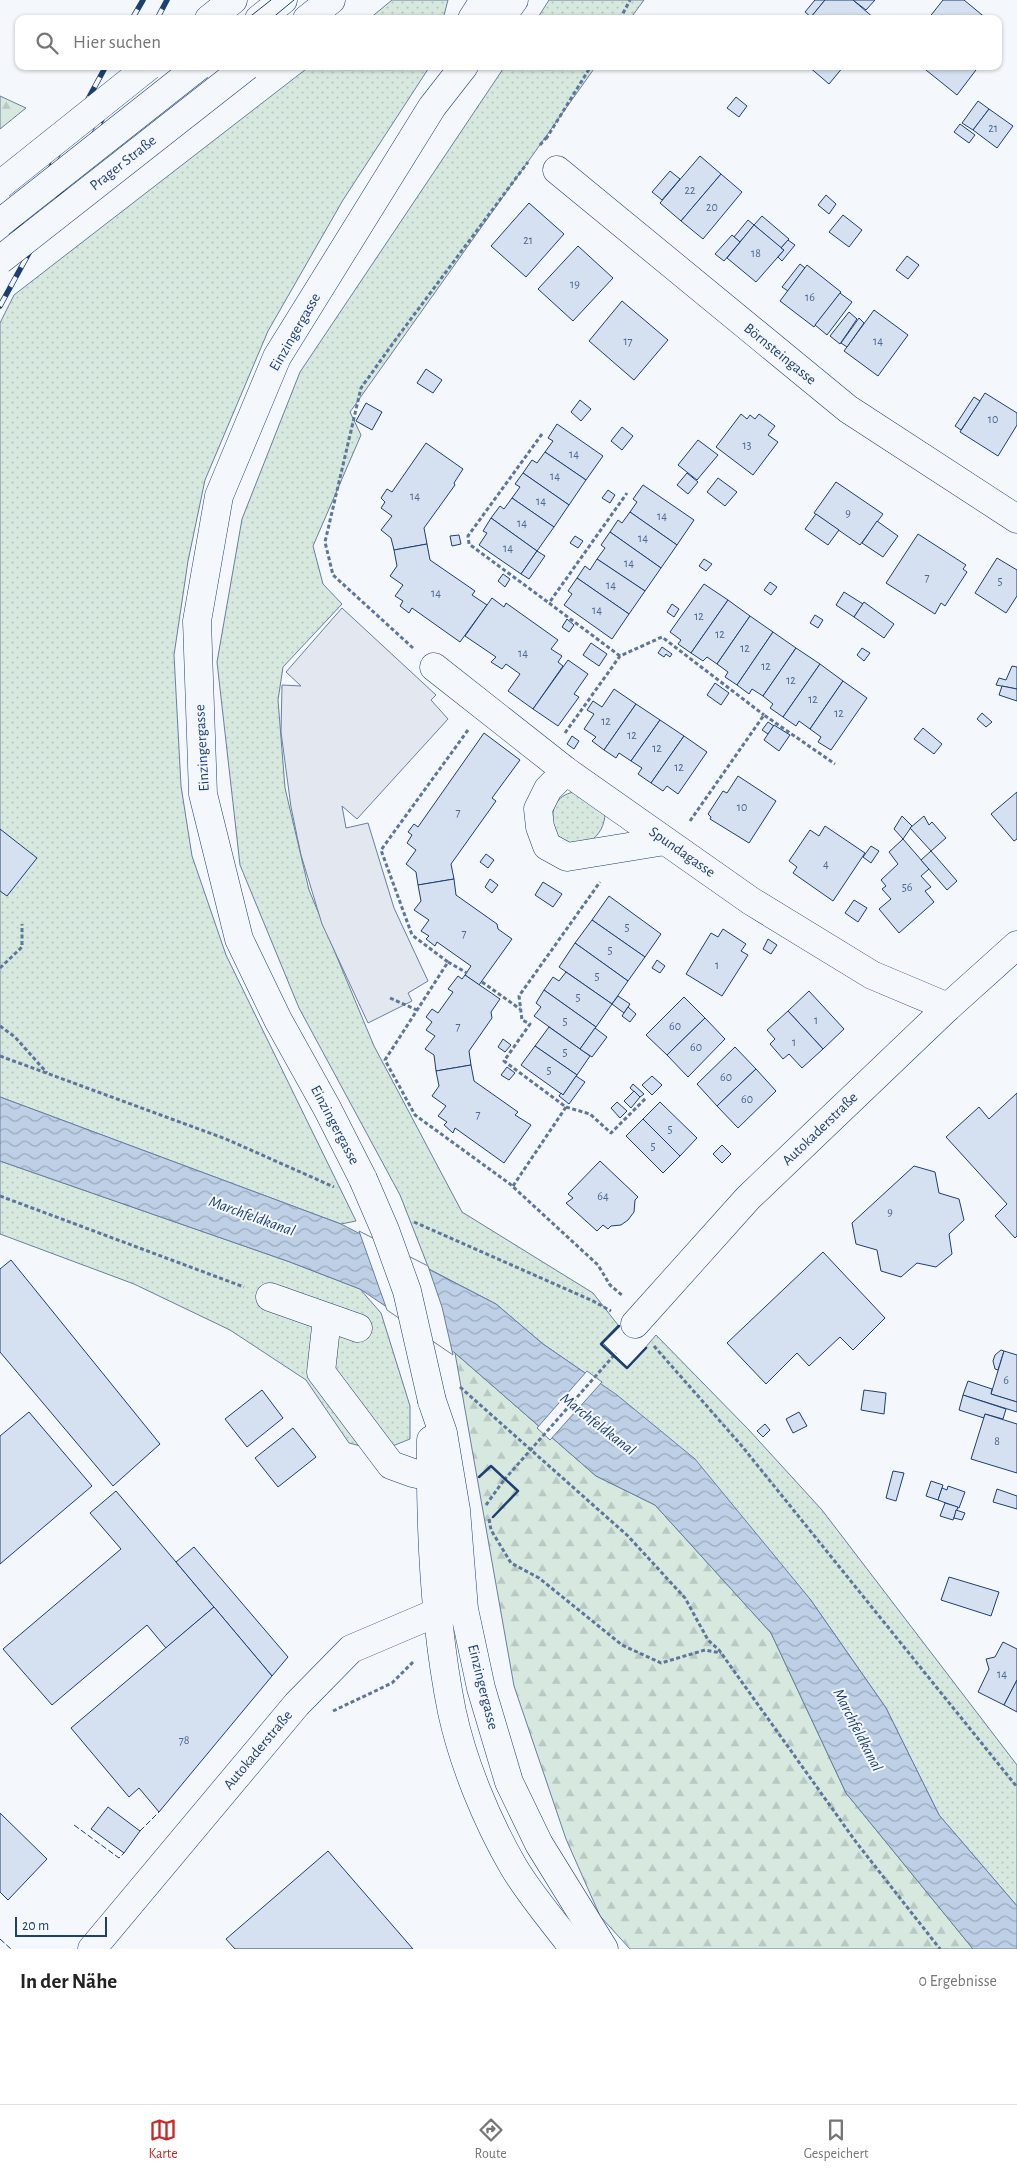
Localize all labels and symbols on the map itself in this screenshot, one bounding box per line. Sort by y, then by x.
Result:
house number: 21 [988,122,998,134]
street label: Prager Straße [87,133,159,193]
house number: 22 [685,184,696,196]
house number: 20 [706,201,718,213]
house number: 21 [523,234,533,246]
house number: 18 [751,247,761,259]
house number: 19 [570,278,580,290]
street label: Einzingergasse [267,290,323,374]
house number: 16 [805,291,815,303]
street label: Börnsteingasse [741,320,819,388]
house number: 17 [623,335,633,347]
house number: 14 [873,335,883,347]
house number: 10 [988,413,998,425]
house number: 13 [742,439,752,451]
house number: 14 [569,448,579,460]
house number: 14 [550,470,560,482]
house number: 14 [410,490,420,502]
house number: 14 [536,495,546,507]
house number: 9 [845,507,851,519]
house number: 14 [657,510,667,522]
house number: 14 [517,517,527,529]
house number: 14 [638,532,648,544]
house number: 14 [503,542,513,554]
house number: 14 [624,557,634,569]
house number: 7 [924,571,930,583]
house number: 5 [997,575,1003,587]
house number: 14 [606,579,616,591]
house number: 14 [431,587,441,599]
house number: 14 [592,604,602,616]
house number: 12 [694,610,704,622]
house number: 12 [715,628,725,640]
house number: 12 [740,642,750,654]
house number: 14 [518,647,528,659]
house number: 12 [761,660,771,672]
house number: 12 [786,674,796,686]
house number: 12 [808,693,818,705]
street label: Einzingergasse [192,704,212,792]
house number: 12 [834,707,844,719]
house number: 12 [601,715,611,727]
house number: 12 [627,729,637,741]
house number: 12 [652,742,662,754]
house number: 12 [674,761,684,773]
house number: 10 [737,801,747,813]
house number: 7 [455,806,461,818]
street label: Spundagasse [646,824,718,880]
house number: 4 [823,858,829,870]
house number: 56 [902,881,913,893]
house number: 5 [624,921,630,933]
house number: 7 [461,927,467,939]
house number: 5 [607,944,613,956]
house number: 1 [715,959,719,971]
house number: 5 [594,970,600,982]
house number: 5 [575,991,581,1003]
house number: 1 [814,1014,818,1026]
house number: 5 [562,1015,568,1027]
house number: 7 [455,1020,461,1032]
house number: 60 [669,1020,681,1032]
house number: 1 [792,1036,796,1048]
house number: 60 [690,1041,702,1053]
house number: 5 [562,1046,568,1058]
house number: 5 [546,1064,552,1076]
house number: 60 [720,1071,732,1083]
street label: Einzingergasse [308,1083,362,1167]
street label: Autokaderstraße [779,1089,861,1168]
house number: 60 [741,1093,753,1105]
house number: 7 [475,1108,481,1120]
house number: 5 [667,1123,673,1135]
house number: 5 [650,1140,656,1152]
house number: 64 [597,1190,609,1202]
water label: Marchfeldkanal [207,1193,297,1239]
house number: 9 [887,1206,893,1218]
house number: 6 [1003,1374,1009,1386]
water label: Marchfeldkanal [557,1390,639,1458]
house number: 8 [994,1435,1000,1447]
street label: Einzingergasse [465,1643,501,1731]
house number: 14 [997,1668,1007,1680]
water label: Marchfeldkanal [830,1686,886,1774]
street label: Autokaderstraße [221,1708,295,1792]
house number: 78 [179,1734,190,1746]
scale bar [15,1914,108,1937]

